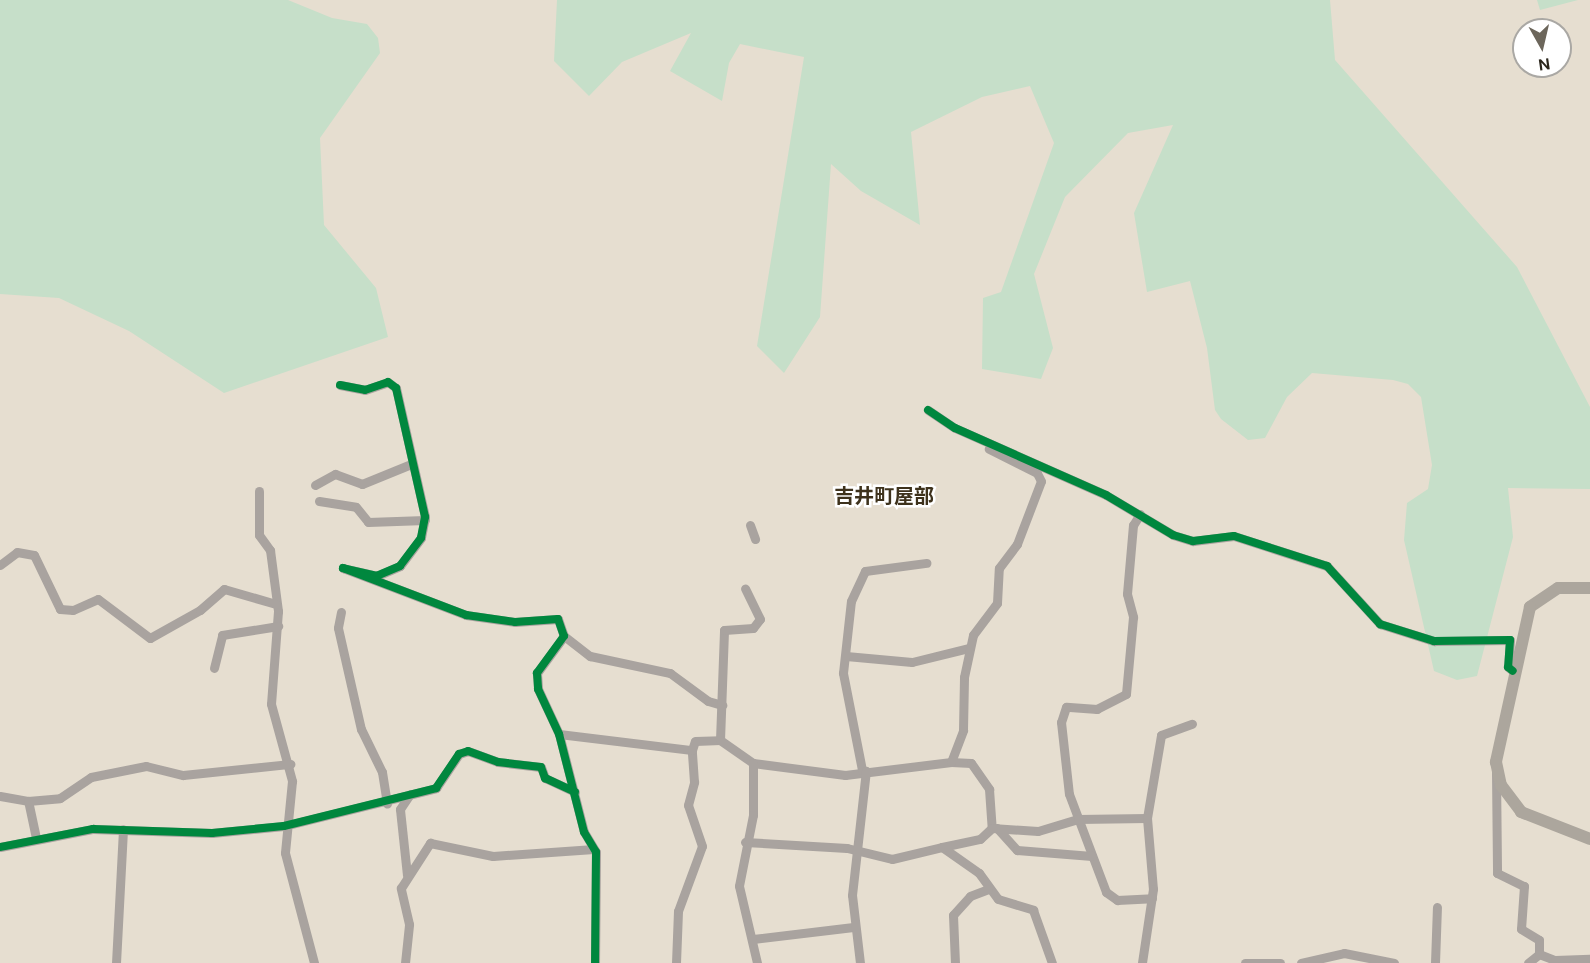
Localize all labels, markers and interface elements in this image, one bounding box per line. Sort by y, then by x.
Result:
north arrow [1512,18,1572,78]
text: N [1537,53,1552,76]
district label: 吉井町屋部 [834,484,934,508]

